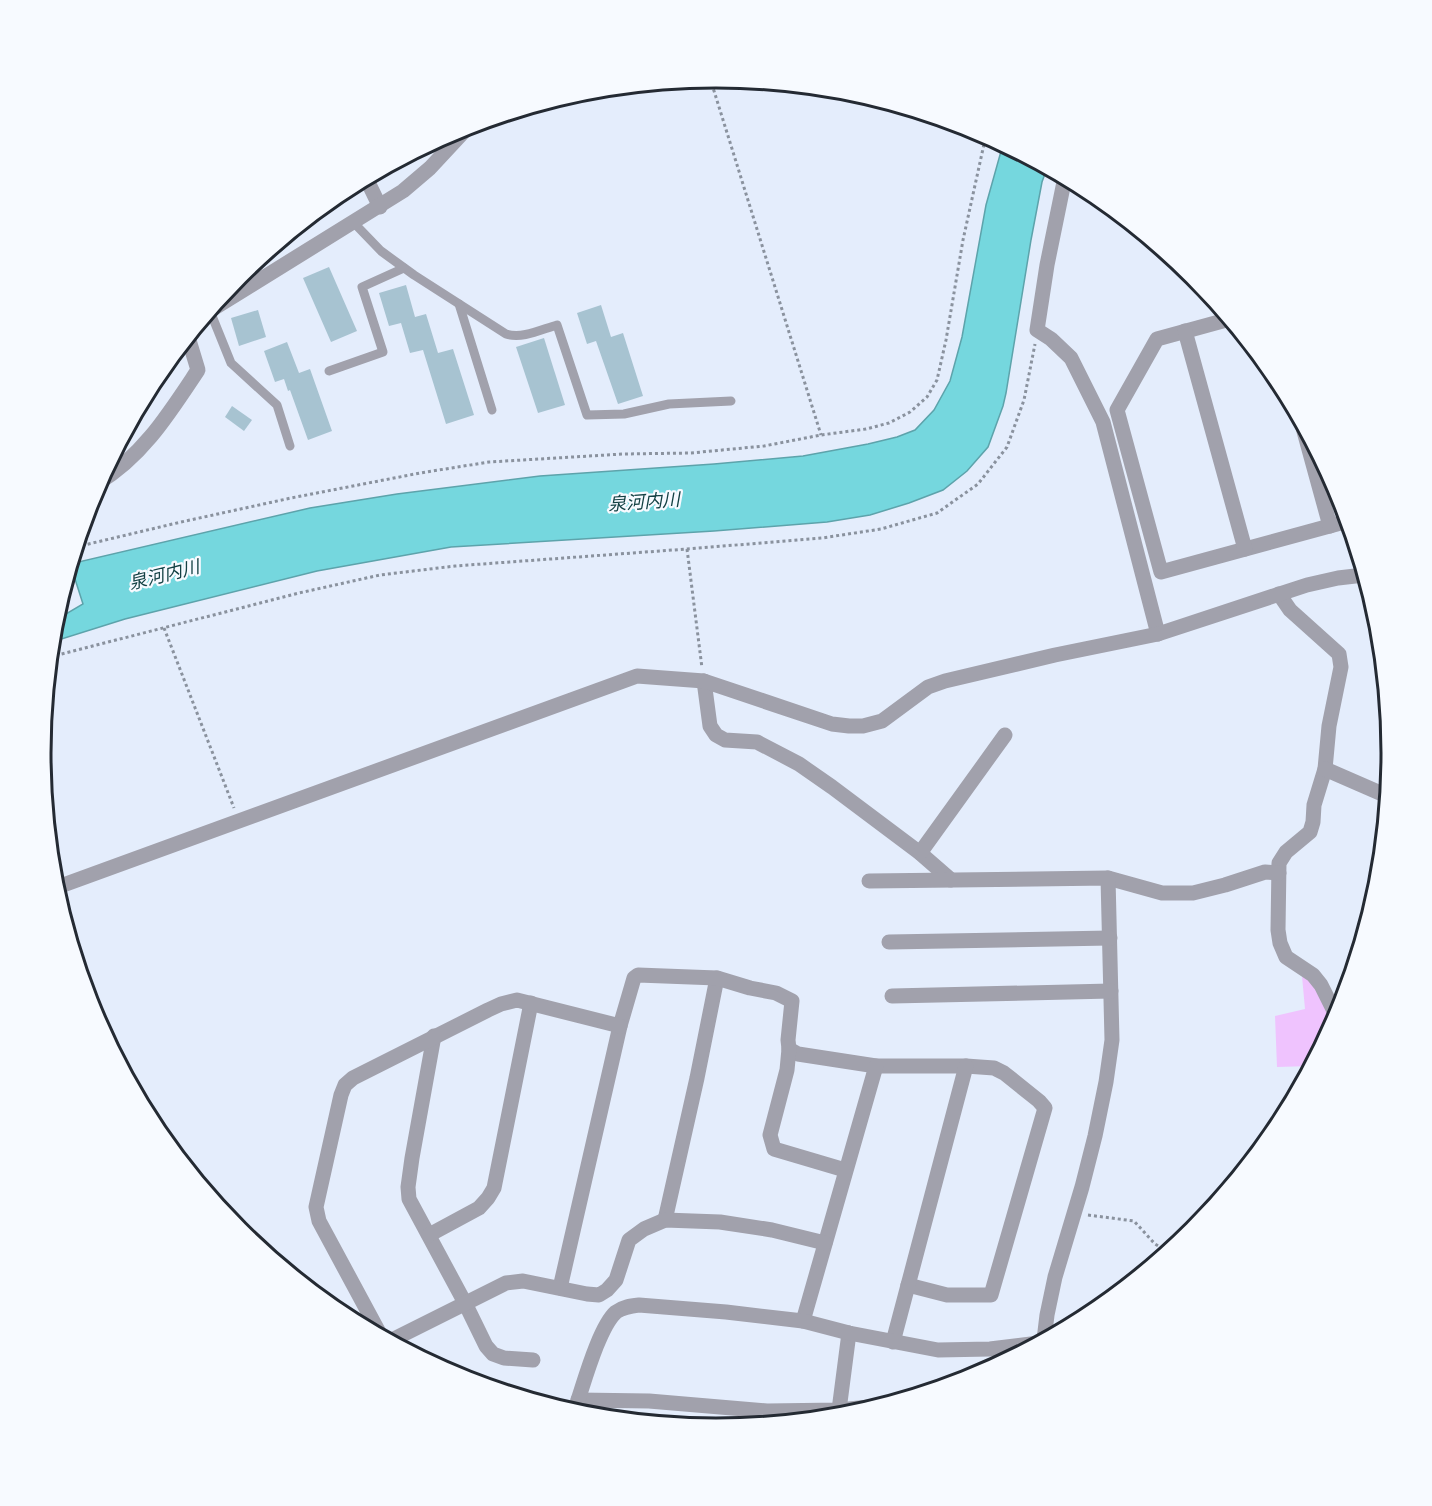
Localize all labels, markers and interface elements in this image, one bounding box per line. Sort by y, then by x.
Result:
water label: 泉河内川 [607,487,683,516]
water label: 泉河内川 [126,554,204,595]

